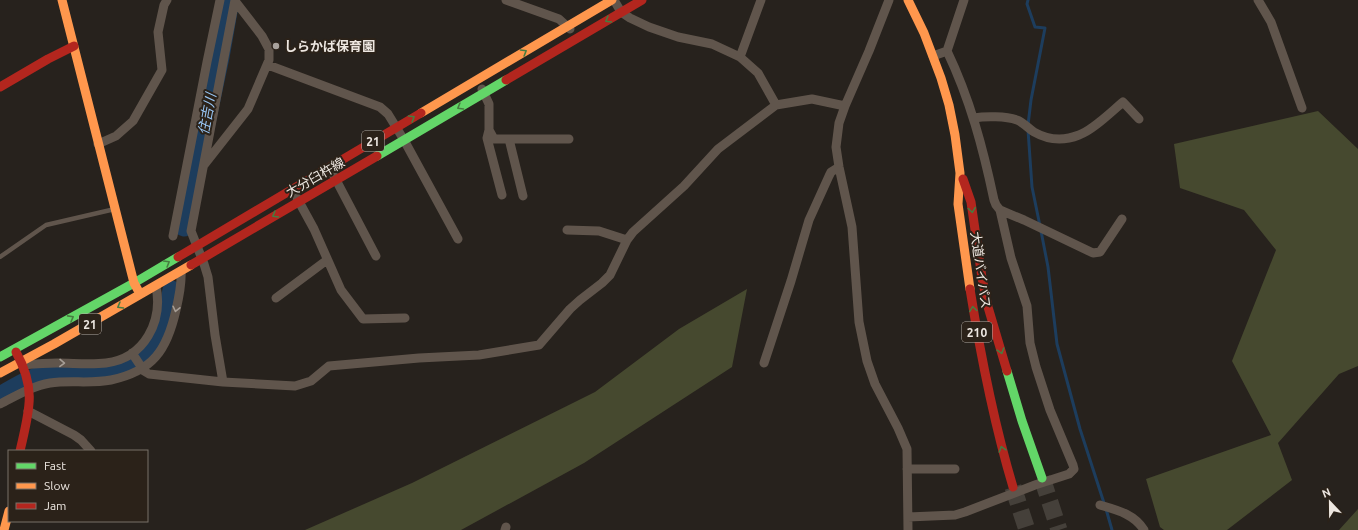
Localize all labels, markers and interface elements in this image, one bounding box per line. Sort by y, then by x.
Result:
one-way arrow [605,15,612,22]
place label: しらかば保育園 [284,39,375,53]
marker: しらかば保育園 [271,41,281,51]
one-way arrow [520,50,527,57]
water label: 住吉川 [195,90,219,136]
one-way arrow [457,102,464,109]
one-way arrow [408,116,415,123]
road number: 21 [362,131,384,151]
street label: 大分臼杵線 [283,155,347,199]
one-way arrow [967,207,976,213]
one-way arrow [272,211,280,218]
street label: 大道バイパス [969,231,993,309]
one-way arrow [163,260,170,267]
one-way arrow [117,302,124,309]
one-way arrow [969,305,978,312]
one-way arrow [173,306,181,313]
road number: 21 [79,314,101,334]
one-way arrow [67,315,74,322]
road number: 210 [962,322,992,342]
one-way arrow [996,347,1005,354]
one-way arrow [59,359,65,367]
one-way arrow [998,446,1007,453]
legend [8,450,148,522]
text: Fast [44,459,66,472]
text: Slow [44,479,70,492]
north arrow [1310,482,1350,522]
text: N [1320,486,1332,500]
text: Jam [44,499,66,512]

